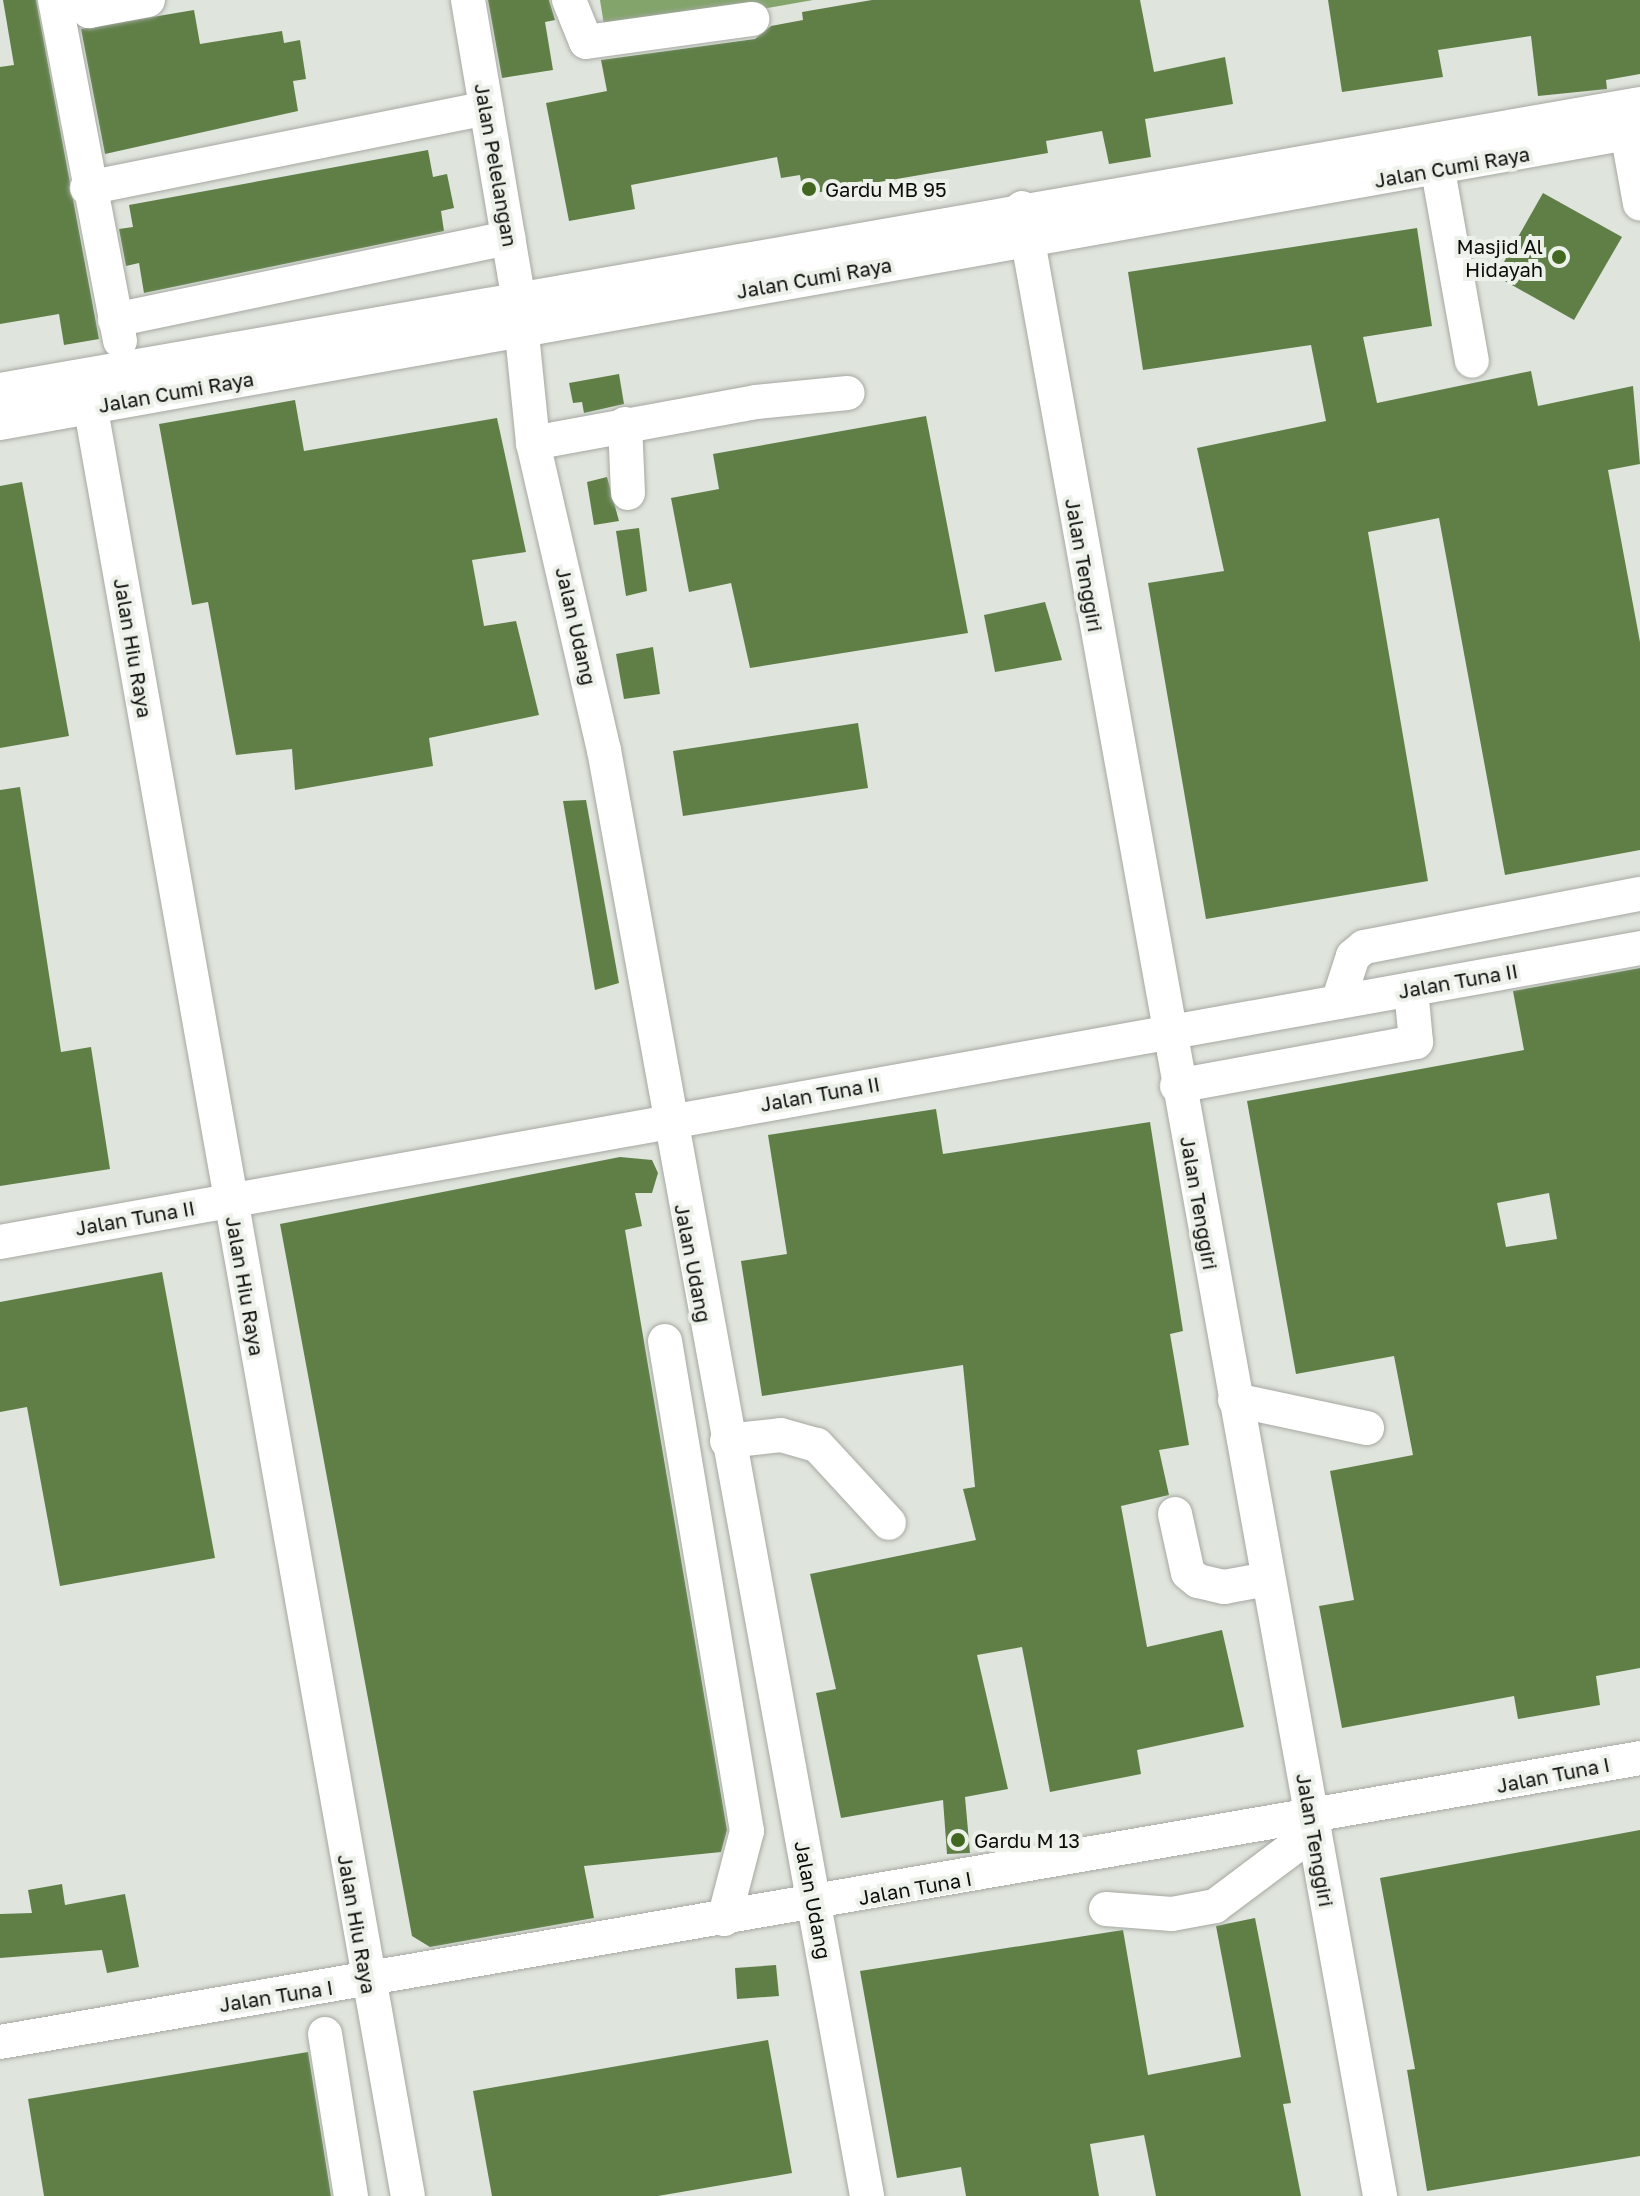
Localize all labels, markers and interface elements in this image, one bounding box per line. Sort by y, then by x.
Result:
street label: Jalan Pelelangan [470,81,522,249]
street label: Jalan Cumi Raya [1372,142,1532,192]
place label: Gardu MB 95 [825,177,947,201]
marker: Gardu MB 95 [800,180,818,198]
place label: Masjid Al Hidayah [1456,234,1543,281]
marker: Masjid Al Hidayah [1550,248,1568,266]
street label: Jalan Cumi Raya [734,253,894,303]
street label: Jalan Cumi Raya [96,367,256,417]
street label: Jalan Tenggiri [1060,496,1108,634]
street label: Jalan Udang [551,565,601,687]
street label: Jalan Hiu Raya [109,576,157,720]
street label: Jalan Tuna II [1396,959,1520,1003]
street label: Jalan Tuna II [758,1072,882,1116]
street label: Jalan Tenggiri [1175,1134,1223,1272]
street label: Jalan Tuna II [73,1196,197,1240]
street label: Jalan Udang [670,1202,716,1324]
street label: Jalan Hiu Raya [221,1214,269,1358]
street label: Jalan Tuna I [1494,1752,1612,1798]
street label: Jalan Tenggiri [1291,1771,1339,1909]
place label: Gardu M 13 [974,1828,1080,1852]
marker: Gardu M 13 [949,1831,967,1849]
street label: Jalan Udang [790,1839,836,1961]
street label: Jalan Hiu Raya [333,1852,381,1996]
street label: Jalan Tuna I [856,1866,974,1910]
street label: Jalan Tuna I [217,1975,335,2017]

